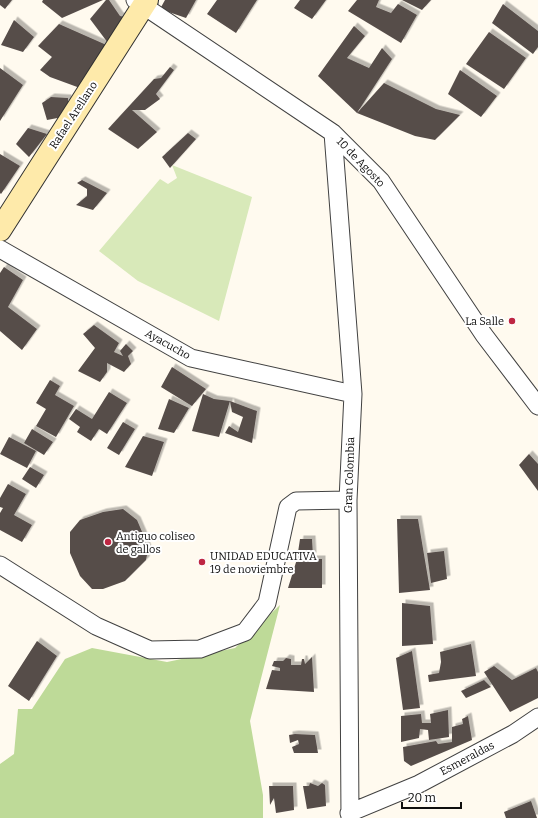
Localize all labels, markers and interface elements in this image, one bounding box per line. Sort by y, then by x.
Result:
street label: Rafael Arellano [47,79,100,151]
street label: 10 de Agosto [334,135,387,190]
place label: La Salle [465,315,504,328]
marker: La Salle [507,316,517,326]
street label: Ayacucho [143,327,193,362]
street label: Gran Colombia [342,437,357,513]
place label: Antiguo coliseo de gallos [116,530,195,556]
marker: Antiguo coliseo de gallos [103,537,113,547]
place label: UNIDAD EDUCATIVA 19 de noviembre [210,550,317,576]
marker: UNIDAD EDUCATIVA 19 de noviembre [197,557,207,567]
street label: Esmeraldas [438,739,497,778]
scale bar [402,784,461,810]
text: 20 m [408,791,437,805]

